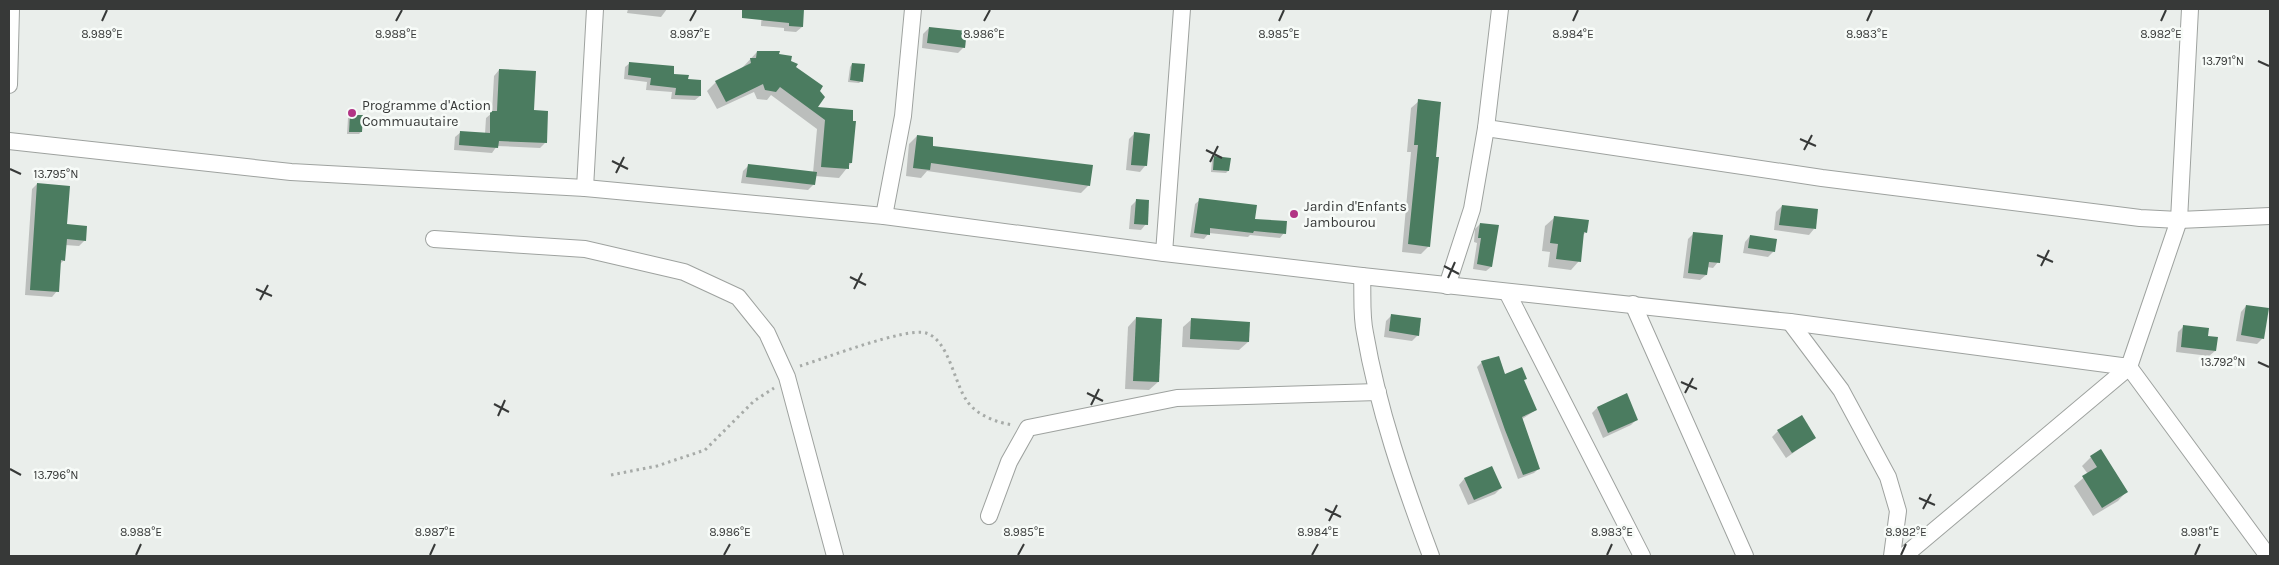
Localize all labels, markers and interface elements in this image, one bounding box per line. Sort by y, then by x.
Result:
text: 8.989°E [81,27,123,41]
text: 8.988°E [375,27,417,41]
text: 8.987°E [670,27,710,41]
text: 8.986°E [963,27,1005,41]
text: 8.985°E [1258,27,1300,41]
text: 8.984°E [1552,27,1594,41]
text: 8.983°E [1846,27,1888,41]
text: 8.982°E [2140,27,2182,41]
text: 13.791°N [2202,54,2244,68]
place label: Programme d'Action Commuautaire [362,97,491,130]
marker: Programme d'Action Commuautaire [346,107,358,119]
text: 13.795°N [34,167,78,181]
place label: Jardin d'Enfants Jambourou [1304,198,1407,231]
marker: Jardin d'Enfants Jambourou [1288,208,1300,220]
text: 13.792°N [2200,355,2246,369]
text: 13.796°N [34,468,78,482]
text: 8.988°E [120,525,162,539]
text: 8.987°E [415,525,455,539]
text: 8.986°E [709,525,751,539]
text: 8.985°E [1003,525,1045,539]
text: 8.984°E [1297,525,1339,539]
text: 8.983°E [1591,525,1633,539]
text: 8.982°E [1885,525,1927,539]
text: 8.981°E [2181,525,2219,539]

